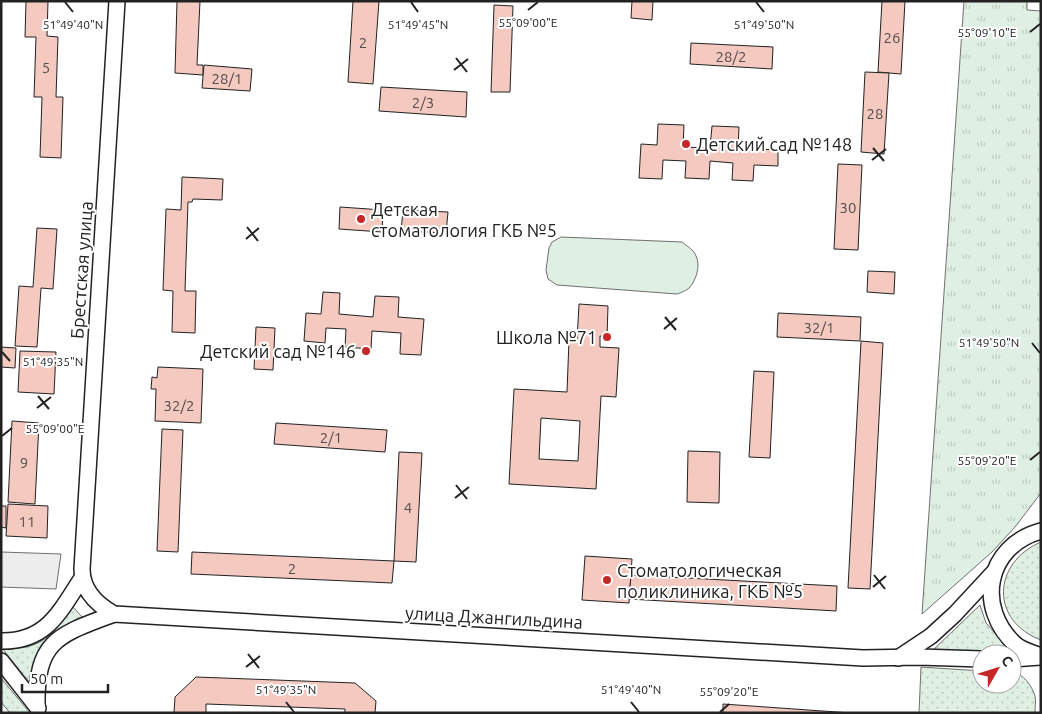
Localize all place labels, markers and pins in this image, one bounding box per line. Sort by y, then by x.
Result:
place label: Детский сад №148 [696,134,852,154]
marker: Детский сад №148 [680,138,692,150]
place label: Детская стоматология ГКБ №5 [371,199,557,240]
marker: Детская стоматология ГКБ №5 [355,213,367,225]
place label: Школа №71 [496,327,597,347]
marker: Школа №71 [601,331,613,343]
place label: Детский сад №146 [200,341,356,361]
marker: Детский сад №146 [360,345,372,357]
place label: Стоматологическая поликлиника, ГКБ №5 [617,560,803,601]
marker: Стоматологическая поликлиника, ГКБ №5 [601,574,613,586]

